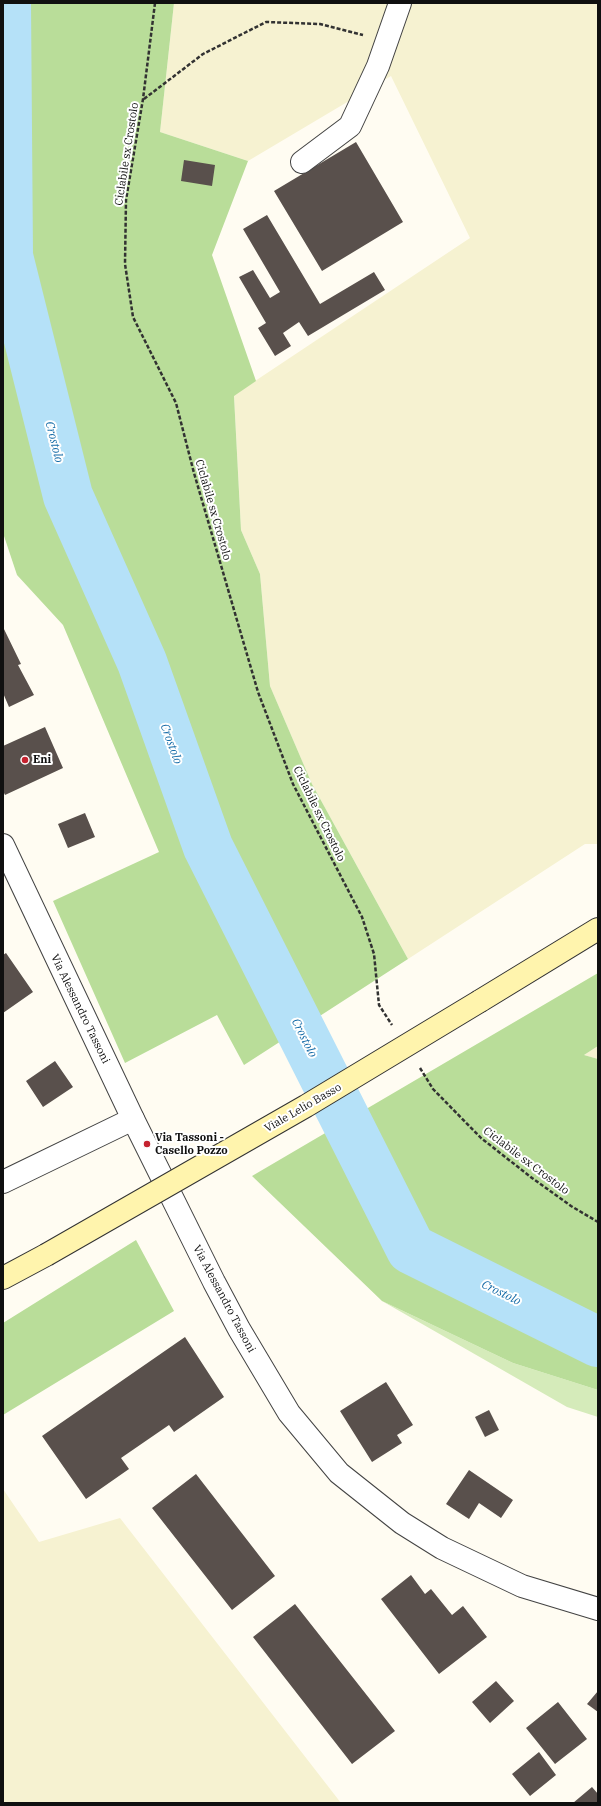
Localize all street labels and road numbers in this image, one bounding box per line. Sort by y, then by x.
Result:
street label: Ciclabile sx Crostolo [112,102,142,206]
street label: Ciclabile sx Crostolo [192,458,234,562]
street label: Ciclabile sx Crostolo [290,764,348,864]
street label: Via Alessandro Tassoni [48,952,112,1066]
street label: Viale Lelio Basso [262,1081,344,1135]
street label: Ciclabile sx Crostolo [480,1124,572,1198]
street label: Via Alessandro Tassoni [190,1243,258,1355]

